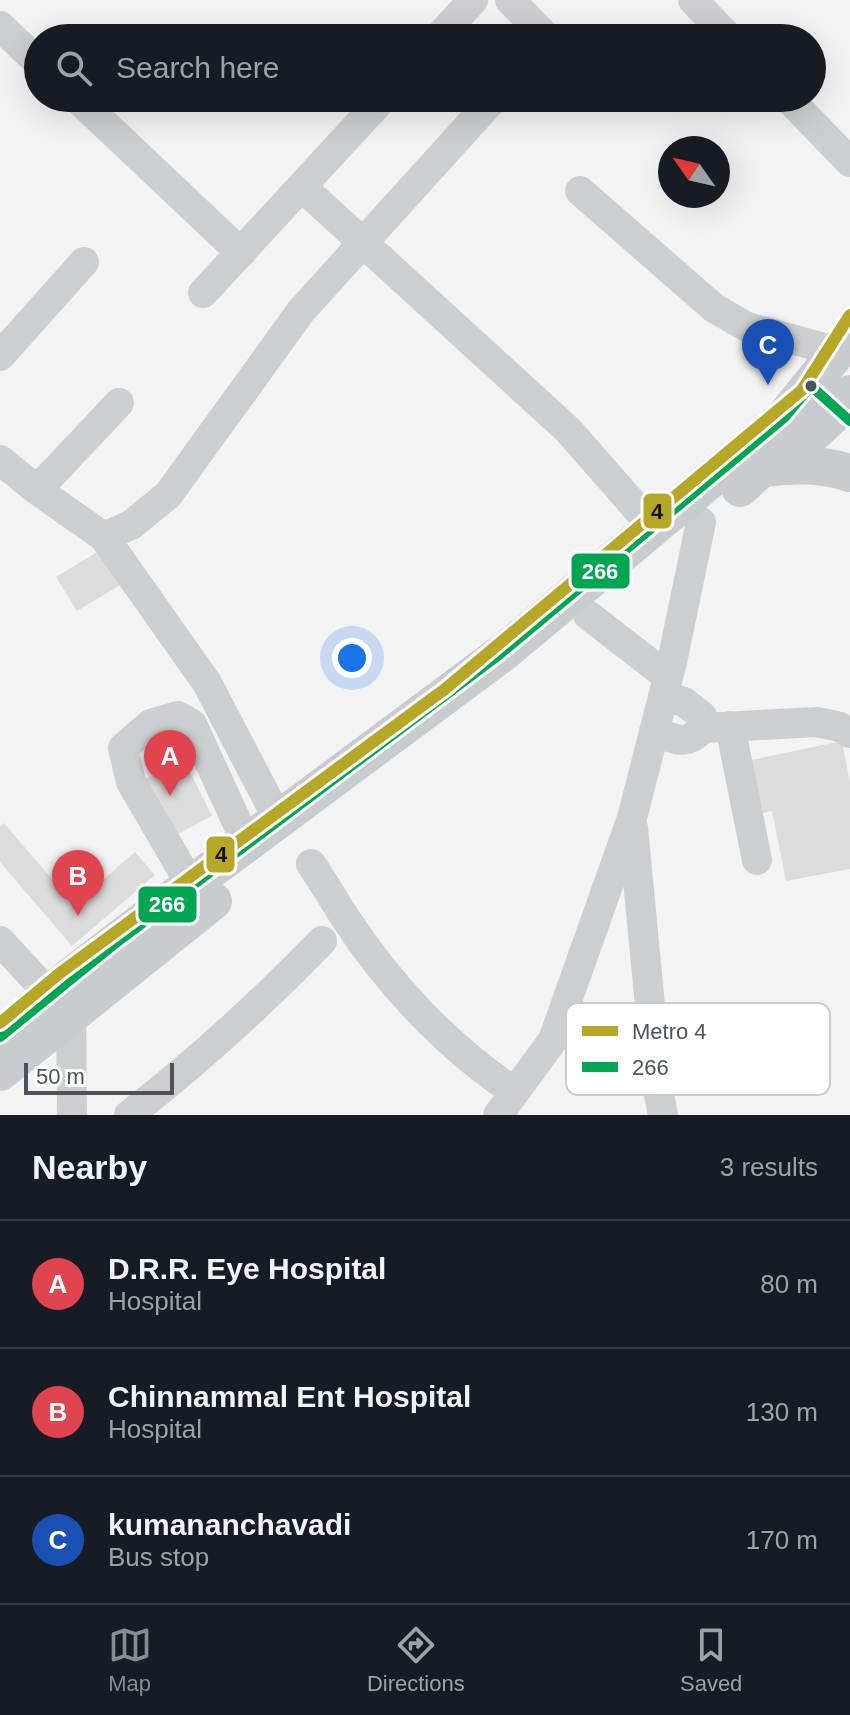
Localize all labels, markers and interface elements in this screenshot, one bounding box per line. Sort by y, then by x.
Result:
search box [24,24,826,112]
icon: search [52,46,96,90]
text: Search here [116,51,279,84]
north arrow [658,136,730,208]
pin: C [742,319,794,385]
unlabelled marker [803,378,819,394]
line badge: 4 [642,492,673,530]
text: 4 [651,499,664,524]
line badge: 266 [570,552,631,590]
text: 266 [582,559,618,584]
your location [332,638,372,678]
pin: A [144,730,196,796]
line badge: 4 [205,835,236,874]
text: 4 [215,842,228,867]
pin: B [52,850,104,916]
line badge: 266 [137,885,198,924]
text: 266 [149,892,185,917]
legend [566,1003,830,1095]
text: Metro 4 [632,1019,707,1044]
text: 266 [632,1055,669,1080]
scale bar [24,1059,174,1095]
text: 50 m [36,1064,85,1089]
text: Nearby [32,1148,147,1186]
text: 3 results [720,1152,818,1182]
text: D.R.R. Eye Hospital [108,1252,386,1285]
text: A [49,1269,67,1299]
text: 80 m [760,1269,818,1299]
text: Hospital [108,1286,202,1316]
text: Chinnammal Ent Hospital [108,1380,471,1413]
text: B [49,1397,67,1427]
text: 130 m [746,1397,818,1427]
text: Hospital [108,1414,202,1444]
text: kumananchavadi [108,1508,351,1541]
text: C [49,1525,67,1555]
text: 170 m [746,1525,818,1555]
text: Bus stop [108,1542,209,1572]
tab: Map [108,1623,152,1697]
tab: Directions [367,1623,465,1697]
tab: Saved [680,1623,742,1697]

